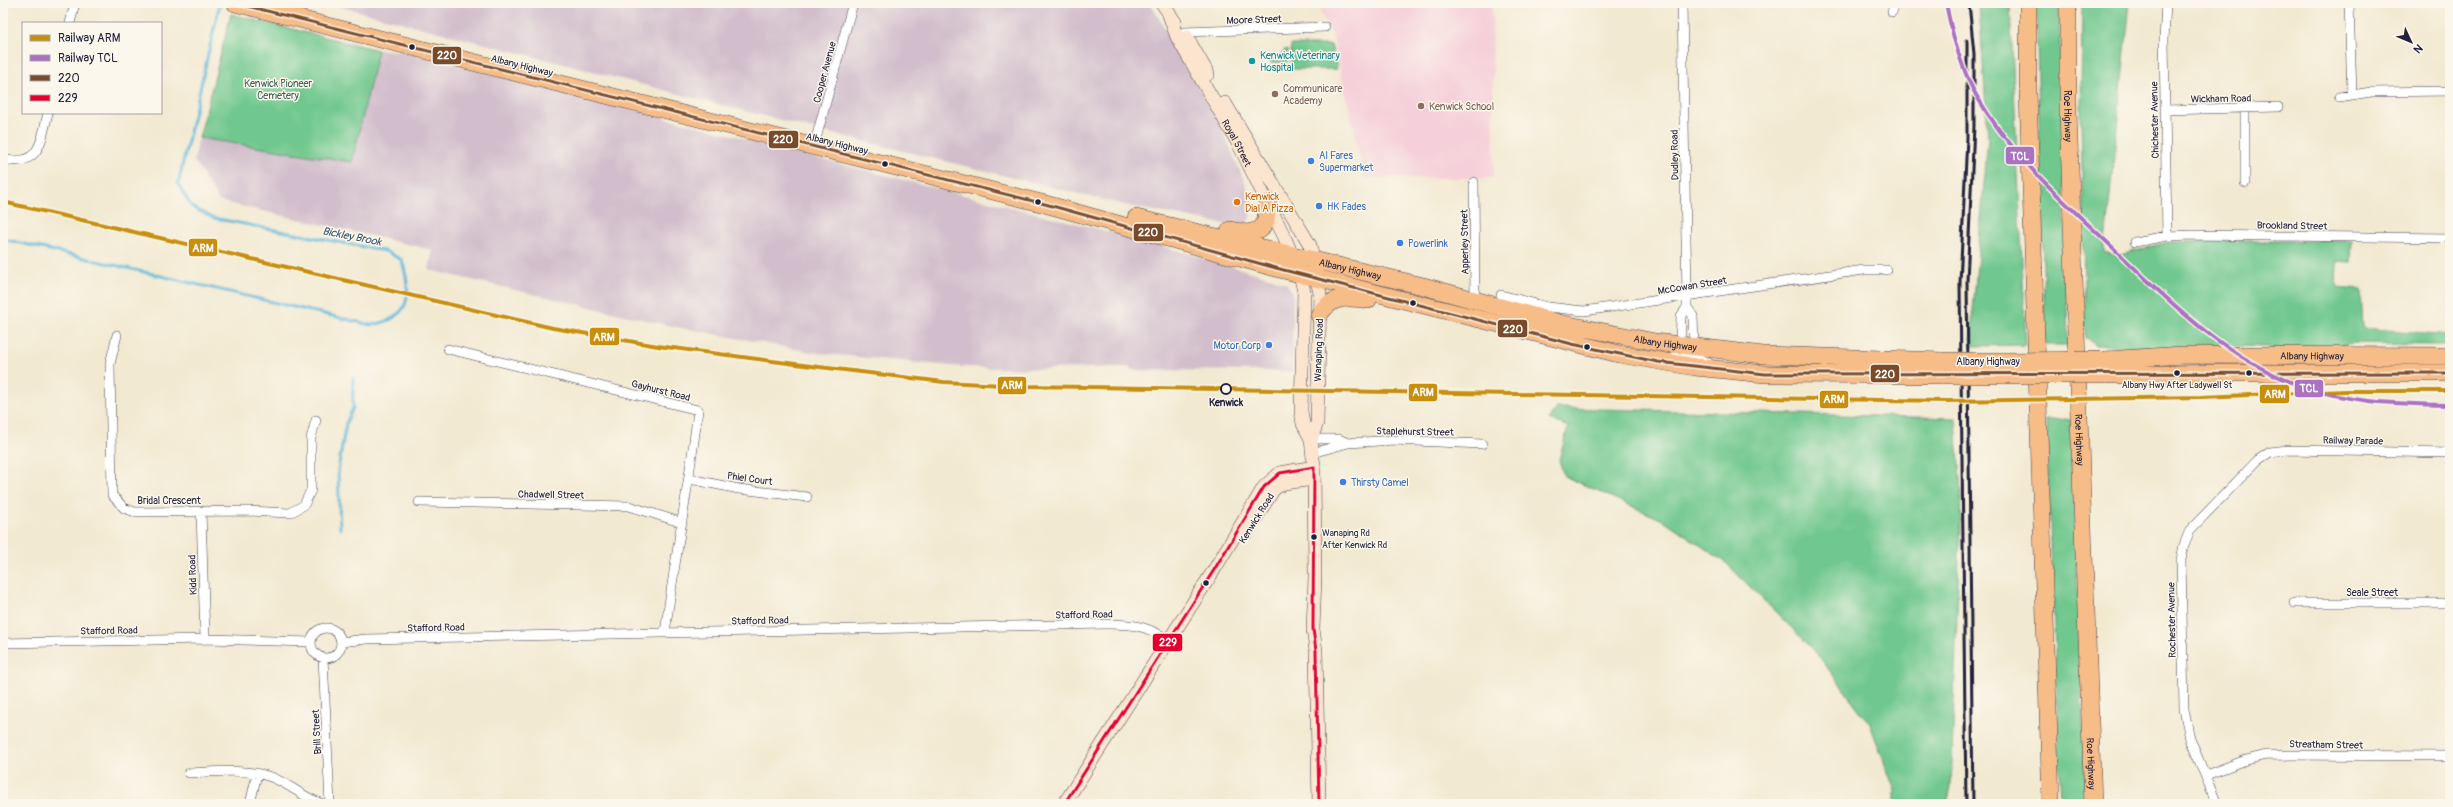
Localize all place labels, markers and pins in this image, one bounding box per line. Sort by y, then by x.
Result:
unlabelled marker [407,42,417,52]
place label: Kenwick Veterinary Hospital [1260,50,1340,74]
marker: Kenwick Veterinary Hospital [1247,56,1257,66]
place label: Communicare Academy [1283,83,1343,107]
marker: Communicare Academy [1270,89,1280,99]
marker: Kenwick School [1416,101,1426,111]
place label: Kenwick School [1429,101,1494,113]
place label: Al Fares Supermarket [1319,150,1374,174]
marker: Al Fares Supermarket [1306,156,1316,166]
unlabelled marker [880,159,890,169]
place label: Kenwick Dial A Pizza [1245,191,1294,215]
unlabelled marker [1033,197,1043,207]
marker: Kenwick Dial A Pizza [1232,197,1242,207]
marker: HK Fades [1314,201,1324,211]
place label: HK Fades [1327,201,1367,213]
marker: Powerlink [1395,238,1405,248]
place label: Powerlink [1408,238,1449,250]
unlabelled marker [1408,298,1418,308]
place label: Motor Corp [1213,340,1261,352]
marker: Motor Corp [1264,340,1274,350]
unlabelled marker [1582,342,1592,352]
marker: Albany Hwy After Ladywell St [2172,368,2182,378]
unlabelled marker [2244,368,2254,378]
place label: Albany Hwy After Ladywell St [2122,380,2233,391]
marker: Kenwick [1220,383,1232,395]
place label: Kenwick [1209,397,1244,409]
marker: Thirsty Camel [1338,477,1348,487]
place label: Thirsty Camel [1351,477,1409,489]
place label: Wanaping Rd After Kenwick Rd [1322,528,1387,551]
marker: Wanaping Rd After Kenwick Rd [1309,532,1319,542]
unlabelled marker [1201,578,1211,588]

